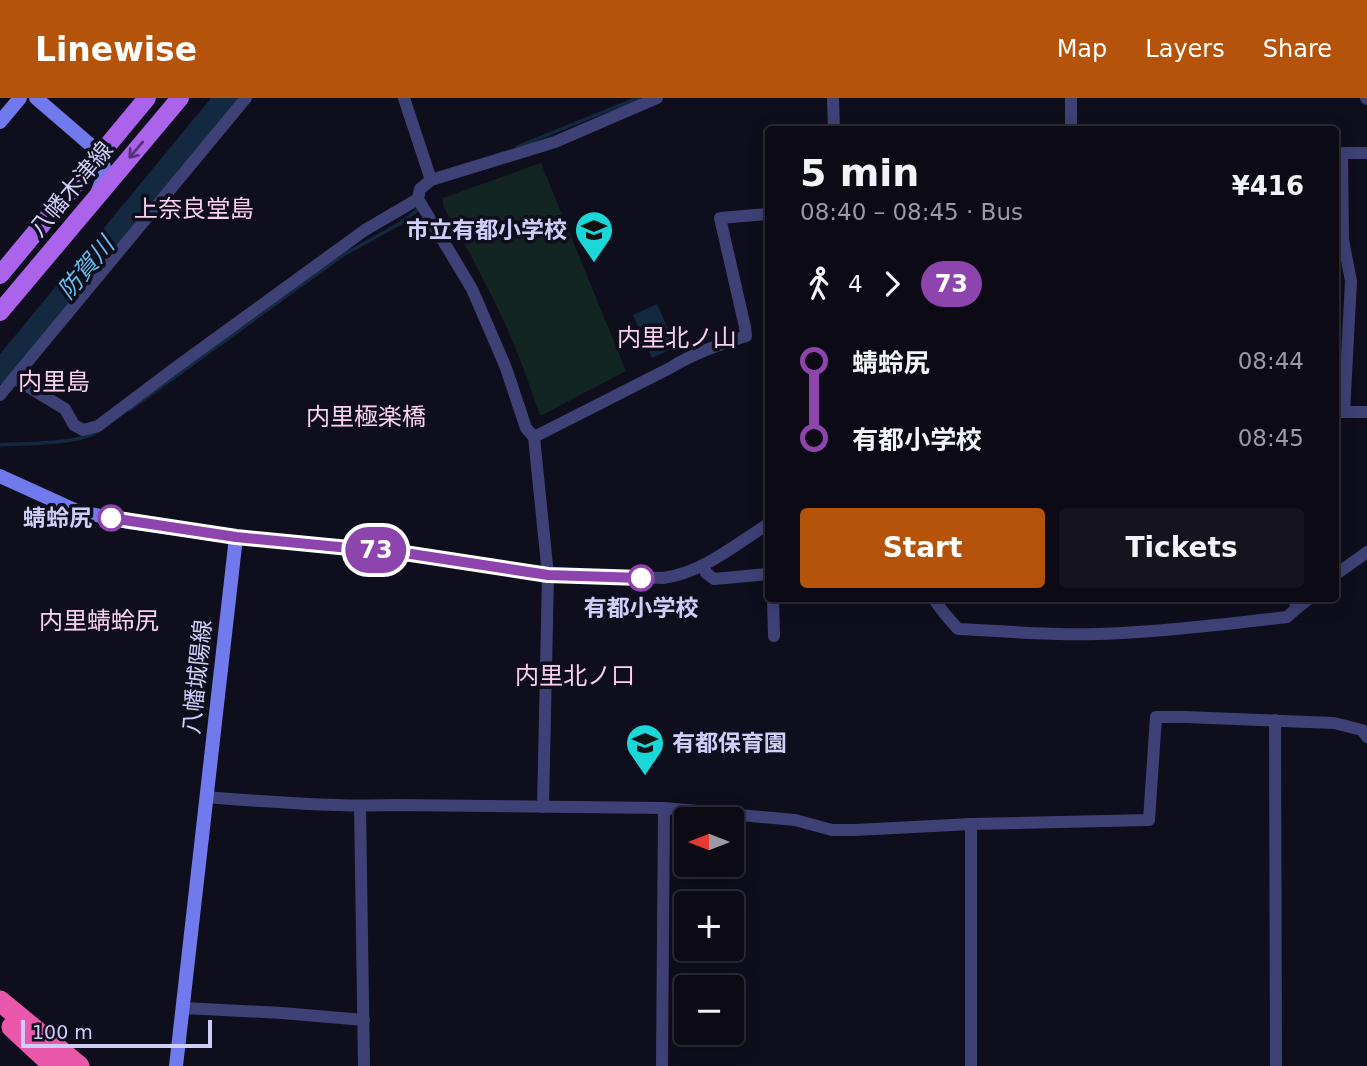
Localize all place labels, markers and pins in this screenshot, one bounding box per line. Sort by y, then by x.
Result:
school or university icon: 市立有都小学校 [573,209,615,264]
place label: 市立有都小学校 [406,217,567,243]
place label: 蜻蛉尻 [23,505,92,531]
marker: 蜻蛉尻 [98,505,124,531]
marker: 有都小学校 [628,565,654,591]
place label: 有都小学校 [584,595,699,621]
school or university icon: 有都保育園 [624,722,666,777]
place label: 有都保育園 [672,730,787,756]

